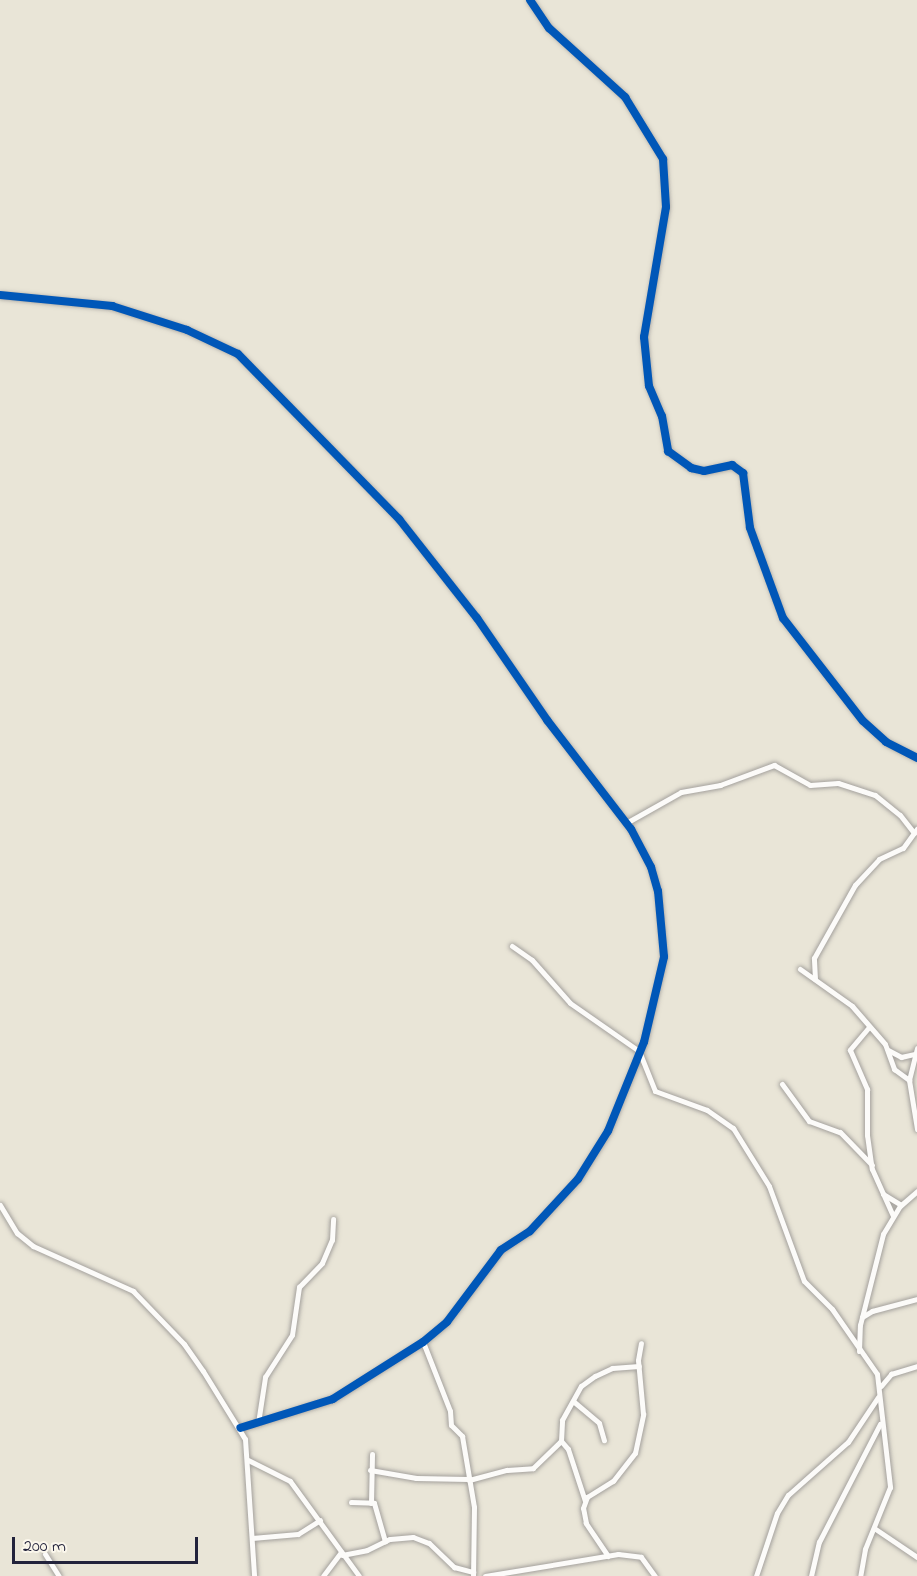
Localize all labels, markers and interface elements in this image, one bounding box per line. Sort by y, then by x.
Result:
scale bar [15,1525,201,1563]
text: 200 m [23,1534,66,1560]

